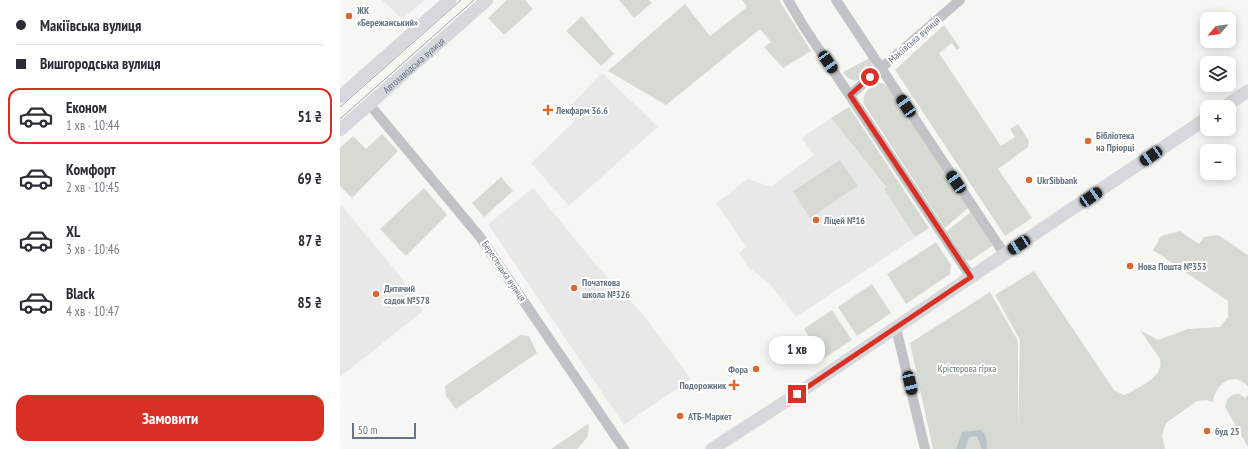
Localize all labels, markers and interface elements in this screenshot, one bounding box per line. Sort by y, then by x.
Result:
place label: ЖК «Бережанський» [356,4,418,29]
marker: ЖК «Бережанський» [344,11,354,21]
north arrow [1200,12,1236,48]
map controls [1200,12,1236,180]
street label: Макіївська вулиця [885,14,943,66]
text: Макіївська вулиця [40,16,141,35]
street label: Автозаводська вулиця [380,34,447,96]
car [816,49,840,75]
text: Вишгородська вулиця [40,54,161,73]
button: layers [1200,56,1236,92]
route start [861,68,879,86]
car [894,93,918,119]
icon: car [18,98,54,134]
text: Економ [66,98,107,117]
button: + [1200,100,1236,136]
place label: Лекфарм 36.6 [555,104,608,117]
marker: Лекфарм 36.6 [543,105,553,115]
text: 51 ₴ [297,107,322,126]
text: 1 хв · 10:44 [66,117,120,134]
place label: Бібліотека на Пріорці [1096,129,1134,154]
marker: Бібліотека на Пріорці [1083,136,1093,146]
car [1138,144,1164,168]
button: − [1200,144,1236,180]
icon: car [18,160,54,196]
text: Комфорт [66,160,116,179]
text: 69 ₴ [297,169,322,188]
car [944,169,968,195]
place label: UkrSibbank [1037,174,1078,187]
marker: UkrSibbank [1024,175,1034,185]
text: 2 хв · 10:45 [66,179,120,196]
car [1078,185,1104,209]
place label: Ліцей №16 [823,214,865,227]
marker: Ліцей №16 [811,215,821,225]
icon: car [18,222,54,258]
text: XL [66,222,80,241]
text: 87 ₴ [298,231,322,250]
car [1006,233,1032,257]
street label: Берестецька вулиця [479,238,529,304]
text: 3 хв · 10:46 [66,241,120,258]
place label: Нова Пошта №353 [1138,260,1207,273]
marker: Нова Пошта №353 [1125,261,1135,271]
place label: Початкова школа №326 [582,276,630,301]
place label: Дитячий садок №578 [384,282,430,307]
marker: Початкова школа №326 [569,283,579,293]
icon: car [18,284,54,320]
text: Black [66,284,95,303]
marker: Дитячий садок №578 [371,289,381,299]
text: 85 ₴ [297,293,322,312]
text: 4 хв · 10:47 [66,303,120,320]
callout: 1 хв [769,336,825,364]
text: 1 хв [787,341,807,358]
park label: Крістерова гірка [938,362,996,375]
place label: Фора [728,363,748,376]
marker: Фора [751,364,761,374]
car [901,370,919,396]
place label: Подорожник [679,379,727,392]
marker: Подорожник [729,380,739,390]
route end [788,385,806,403]
button: Замовити [16,395,324,441]
place label: АТБ-Маркет [687,410,732,423]
marker: АТБ-Маркет [675,411,685,421]
scale bar [352,421,416,440]
text: 50 m [358,423,377,437]
place label: буд 25 [1215,425,1240,438]
marker: буд 25 [1202,426,1212,436]

